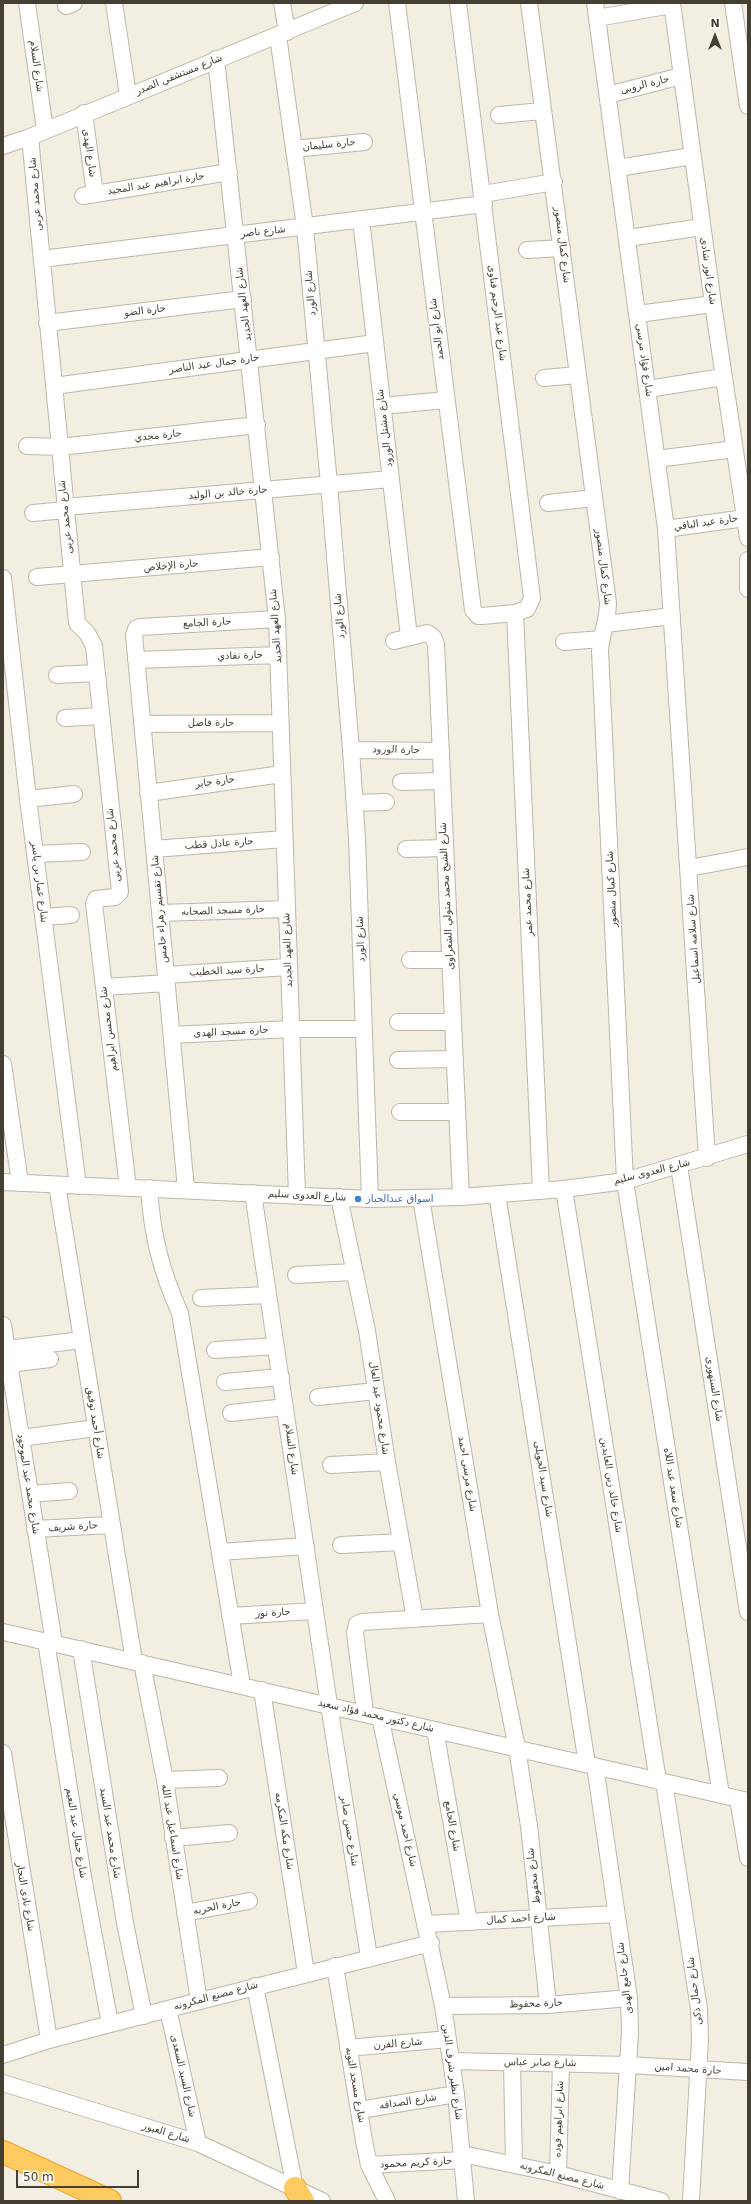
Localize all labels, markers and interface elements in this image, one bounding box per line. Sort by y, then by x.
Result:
north arrow [695,16,735,56]
text: N [710,17,720,30]
street label: شارع السلام [26,39,46,93]
street label: شارع مستشفي الصدر [134,52,224,98]
street label: حارة الروبى [619,73,671,97]
street label: شارع الهدى [80,128,98,178]
street label: حارة سليمان [302,136,356,154]
street label: شارع محمد عربى [27,157,45,231]
street label: حارة ابراهيم عبد المجيد [107,170,205,198]
street label: شارع كمال منصور [551,206,573,284]
street label: شارع ناصر [240,224,286,240]
street label: شارع انور شادى [697,237,719,305]
street label: شارع عبد الرحيم قناوى [485,264,509,362]
street label: شارع العهد الجديد [233,266,255,342]
street label: شارع الورد [303,270,319,316]
street label: شارع أبو الحمد [427,297,447,361]
street label: حارة الضو [123,302,167,320]
street label: شارع فؤاد مرسى [633,323,655,397]
street label: حارة جمال عبد الناصر [168,352,260,376]
street label: شارع مشتل الورود [374,388,396,468]
street label: حارة مجدي [134,428,182,444]
street label: شارع محمد عربى [56,480,76,554]
street label: حارة خالد بن الوليد [188,484,268,502]
street label: حارة عبد الباقي [673,513,739,533]
street label: شارع كمال منصور [592,528,614,606]
street label: حارة الإخلاص [143,558,199,574]
street label: شارع العهد الجديد [267,588,285,664]
street label: شارع الورد [332,593,348,639]
street label: حارة الجامع [182,616,232,630]
street label: حارة نفادي [217,649,263,663]
street label: حارة فاضل [188,717,234,729]
street label: حارة الورود [372,744,420,756]
street label: حارة جابر [194,773,236,791]
street label: شارع محمد عربى [104,808,124,882]
street label: شارع الشيخ محمد متولي الشعراوى [437,822,457,970]
street label: حارة عادل قطب [184,836,254,852]
street label: شارع عمار بن ياسر [28,841,50,923]
street label: شارع كمال منصور [604,851,620,927]
street label: شارع تقسيم زهراء خامس [149,854,171,964]
street label: شارع محمد عمر [520,867,536,937]
street label: شارع سلامه اسماعيل [685,894,703,984]
street label: حارة مسجد الصحابه [181,904,265,918]
street label: شارع العهد الجديد [281,912,295,988]
street label: شارع الورد [354,916,368,962]
street label: حارة سيد الخطيب [189,963,265,979]
street label: شارع محسن ابراهيم [98,986,120,1072]
street label: حارة مسجد الهدى [193,1024,269,1040]
street label: شارع العدوى سليم [612,1157,692,1187]
street label: شارع العدوى سليم [267,1188,347,1204]
place label: اسواق عبدالجبار [366,1193,433,1205]
marker: اسواق عبدالجبار [353,1194,363,1204]
street label: شارع السنهورى [703,1356,725,1422]
street label: شارع محمود عبد العال [367,1361,391,1455]
street label: شارع أحمد توفيق [83,1386,107,1460]
street label: شارع السلام [281,1422,301,1476]
street label: شارع محمد عبد الموجود [14,1433,42,1535]
street label: شارع مرسى احمد [455,1435,479,1513]
street label: شارع خالد زين العابدين [598,1436,624,1534]
street label: شارع سيد الجويلى [531,1440,555,1518]
street label: شارع سعد عبد اللاه [661,1447,685,1529]
street label: حارة شريف [48,1520,98,1534]
street label: حارة نور [255,1606,291,1620]
street label: شارع دكتور محمد فؤاد سعيد [317,1697,435,1735]
street label: شارع اسماعيل عبد الله [158,1783,186,1881]
street label: شارع جمال عبد النعيم [63,1787,89,1879]
street label: شارع محمد عبد السيد [97,1787,123,1879]
street label: شارع مكه المكرمه [272,1791,296,1871]
street label: شارع احمد موسي [391,1792,419,1868]
street label: شارع حسن صابر [338,1795,360,1867]
street label: شارع الجامع [442,1800,462,1852]
street label: شارع محفوظ [525,1847,543,1905]
street label: شارع نادى النجار [13,1862,37,1932]
street label: حارة الحريه [192,1896,242,1918]
street label: شارع احمد كمال [486,1911,556,1927]
street label: شارع جامع الهدى [615,1942,635,2014]
street label: شارع جمال ذكى [685,1956,705,2026]
street label: شارع مصنع المكرونه [173,1979,259,2013]
street label: حارة محفوظ [509,1997,563,2011]
street label: شارع نظير شرف الدين [439,2023,465,2121]
street label: شارع السيد السعدى [168,2034,198,2118]
street label: شارع الفرن [373,2036,423,2052]
street label: شارع مسجد التوبه [342,2046,368,2124]
street label: شارع صابر عباس [504,2056,576,2070]
street label: حارة محمد امين [654,2061,722,2077]
street label: شارع ابراهيم فوده [552,2080,566,2158]
street label: شارع الصداقه [378,2092,438,2112]
street label: شارع العبور [141,2120,191,2146]
street label: حارة كريم محمود [379,2155,453,2171]
street label: شارع مصنع المكرونه [519,2160,605,2192]
scale bar [18,2162,141,2188]
text: 50 m [23,2170,54,2184]

